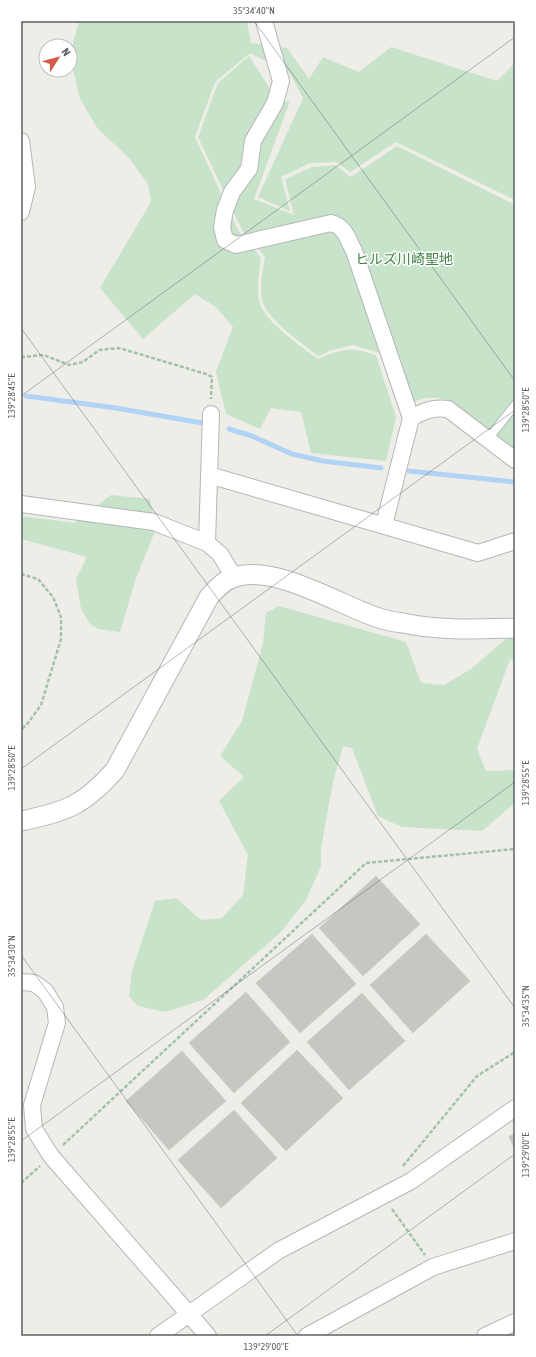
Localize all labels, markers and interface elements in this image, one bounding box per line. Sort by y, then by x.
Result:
text: 35°34'40"N [233,5,275,16]
north arrow [38,38,78,78]
text: N [59,46,73,58]
park label: ヒルズ川崎聖地 [355,251,453,267]
text: 139°28'45"E [6,373,17,418]
text: 139°28'50"E [520,387,531,432]
text: 139°28'50"E [6,745,17,790]
text: 139°28'55"E [520,760,531,805]
text: 35°34'30"N [6,935,17,977]
text: 35°34'35"N [520,985,531,1027]
text: 139°28'55"E [6,1117,17,1162]
text: 139°29'00"E [520,1132,531,1177]
text: 139°29'00"E [244,1341,289,1352]

